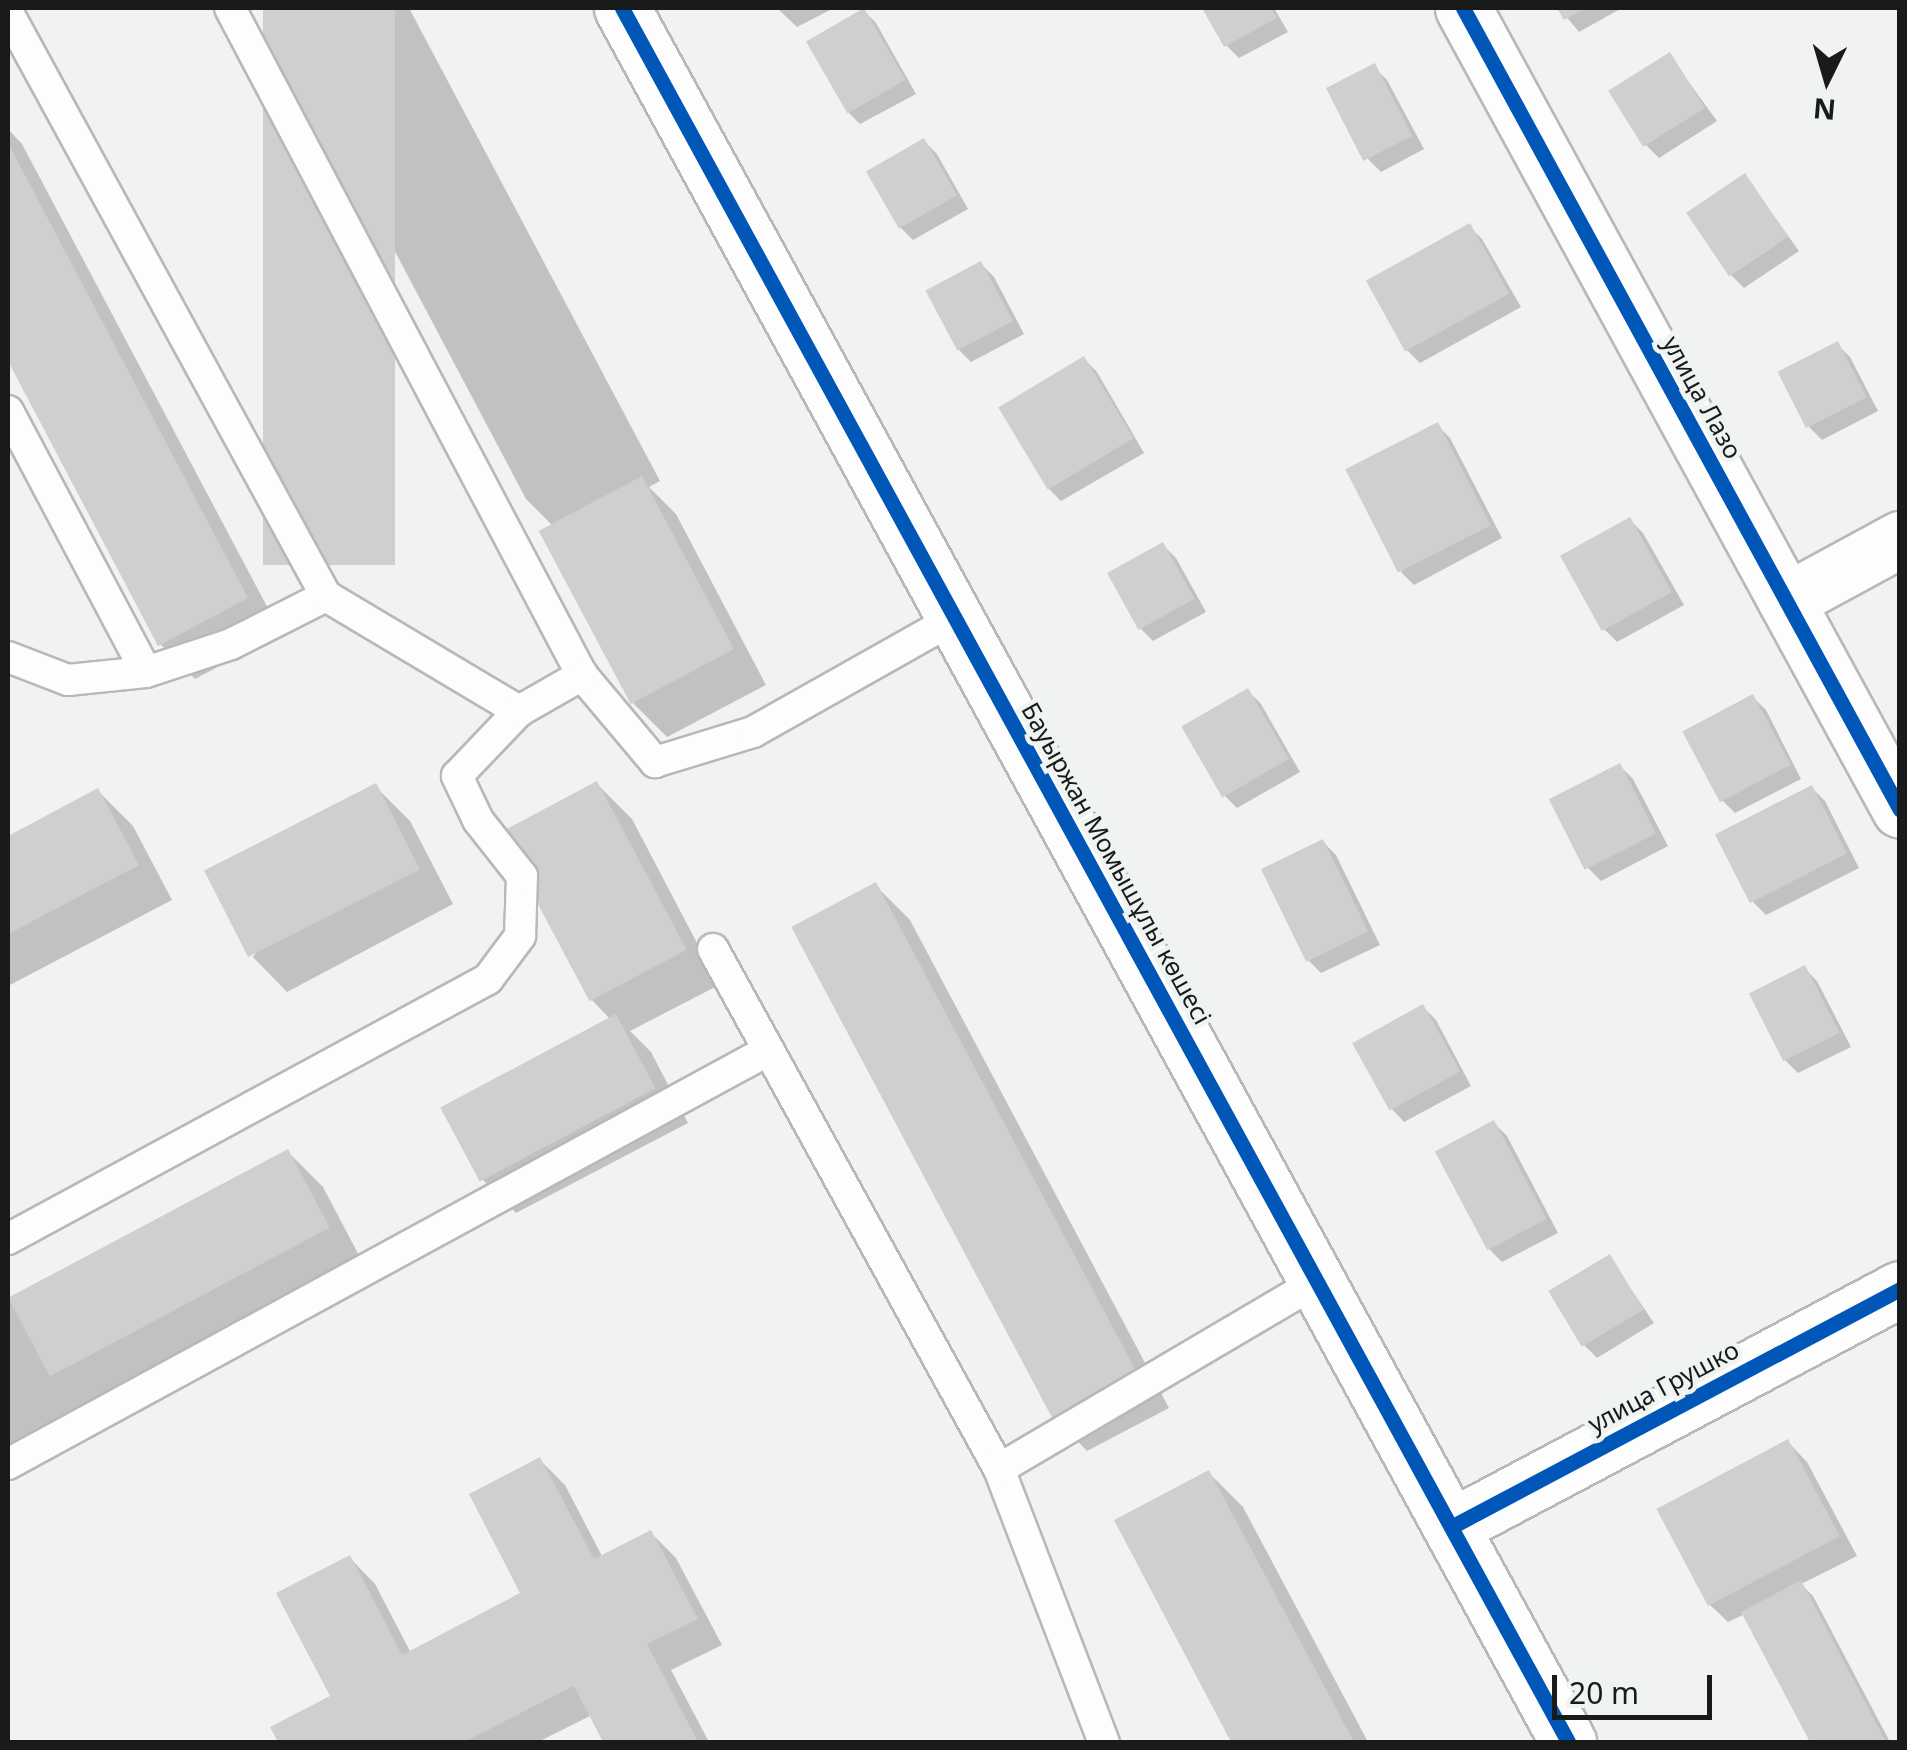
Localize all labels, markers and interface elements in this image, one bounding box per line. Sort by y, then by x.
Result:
north arrow [1777,30,1877,130]
text: N [1811,90,1837,130]
street label: улица Лазо [1657,330,1749,464]
street label: Бауыржан Момышұлы көшесі [1016,697,1218,1029]
street label: улица Грушко [1582,1334,1744,1438]
scale bar [1557,1655,1717,1717]
text: 20 m [1569,1672,1639,1713]

